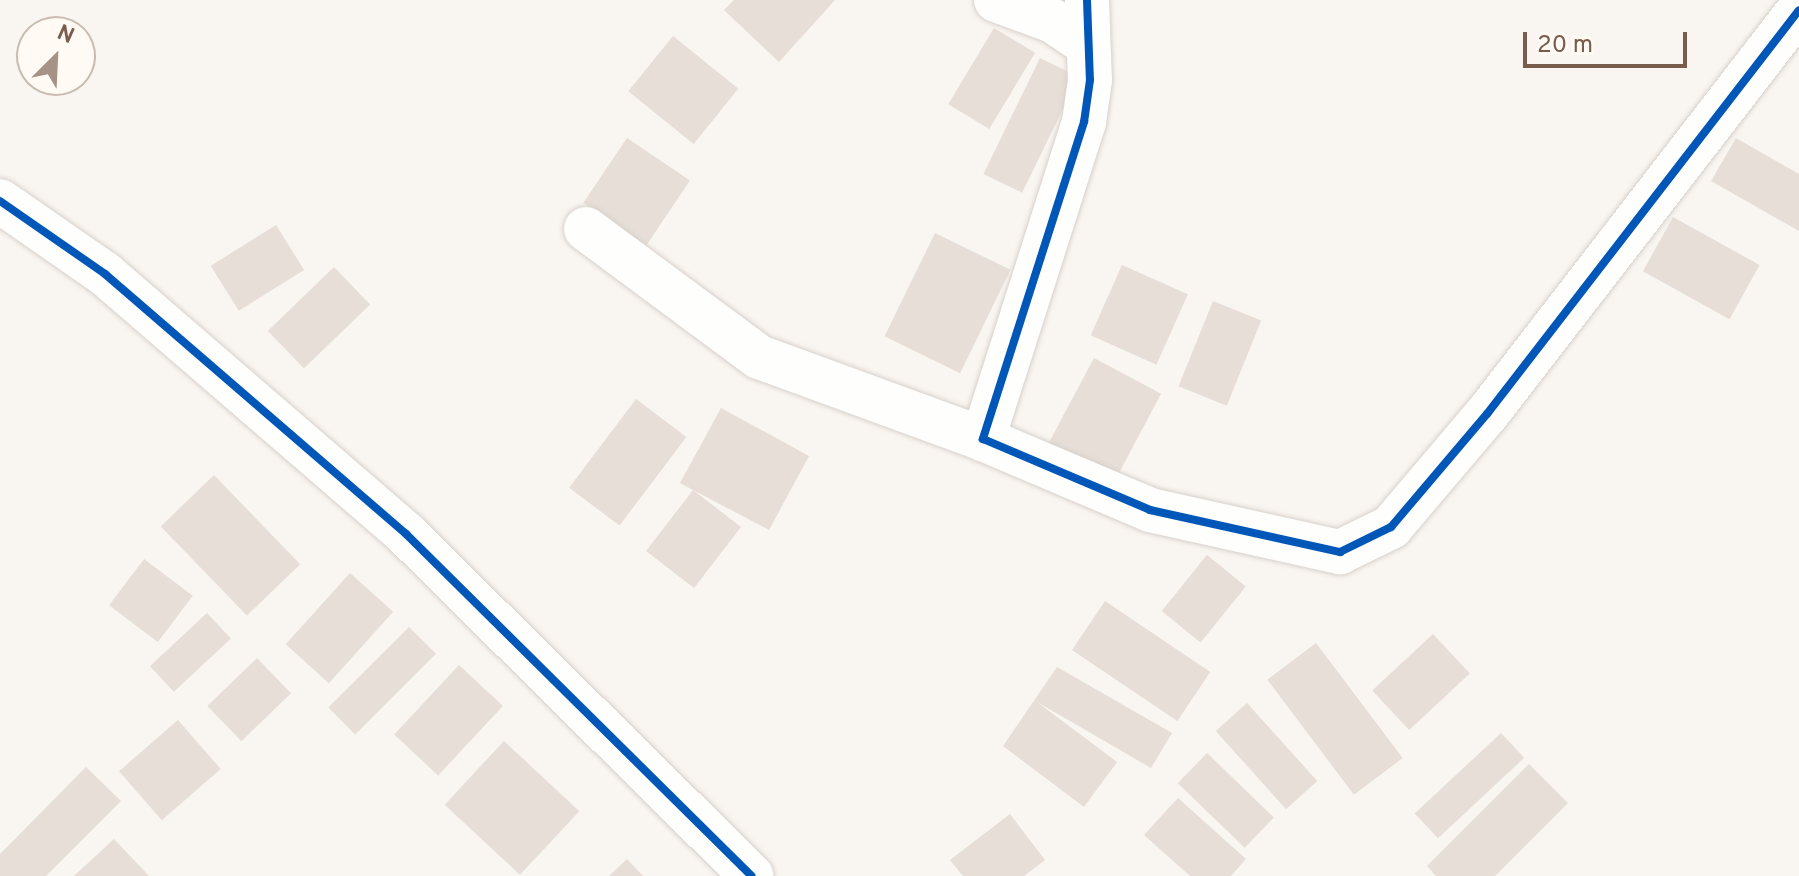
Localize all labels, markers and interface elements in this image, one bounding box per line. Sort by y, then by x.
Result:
north arrow [16,16,96,96]
scale bar [1527,16,1691,66]
text: N [52,20,78,51]
text: 20 m [1537,31,1593,61]

